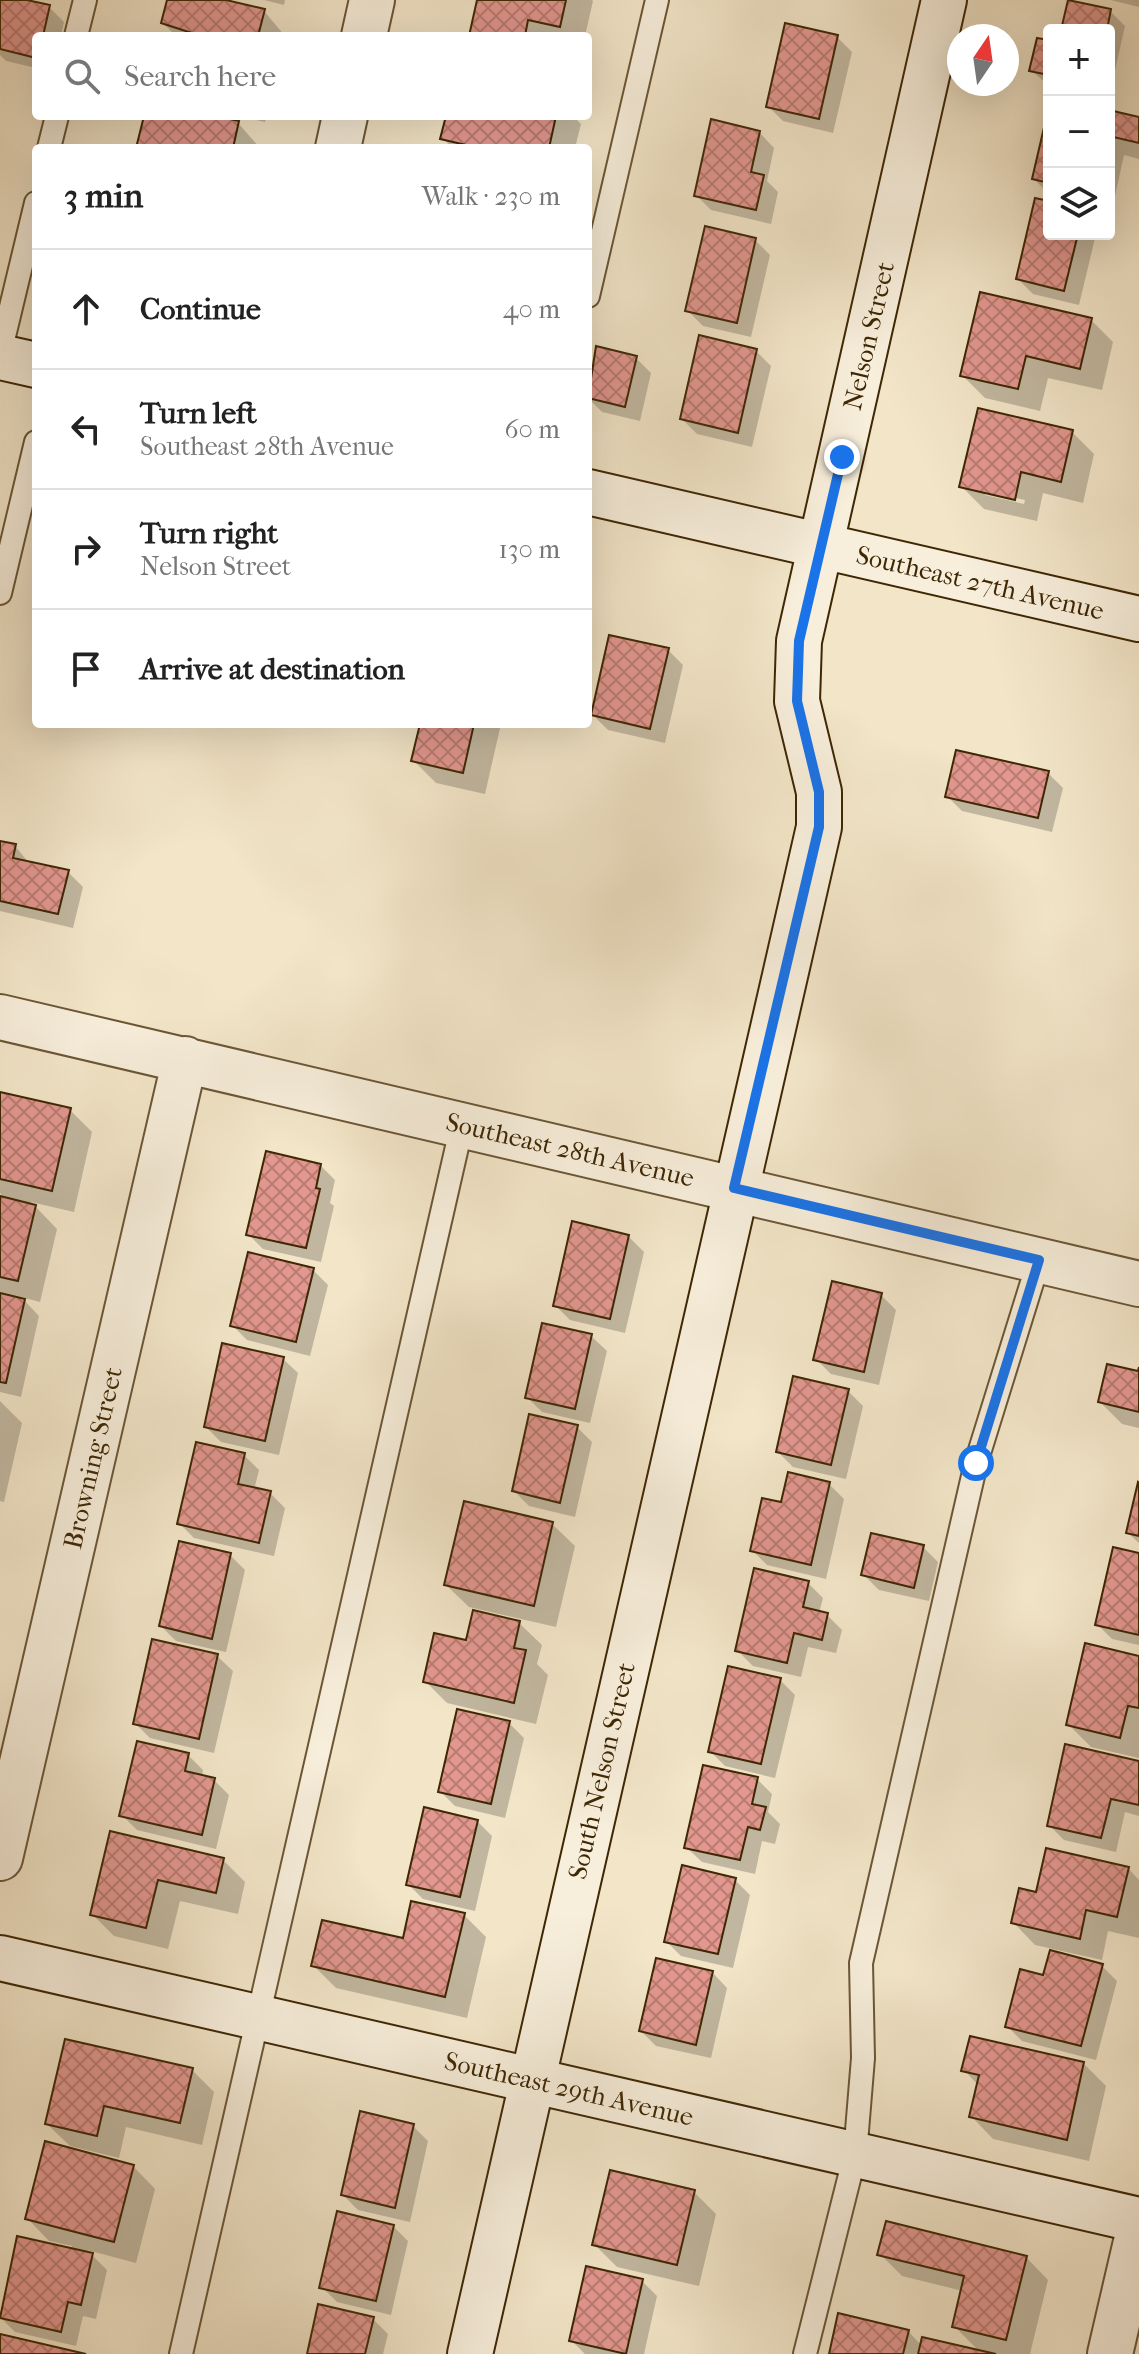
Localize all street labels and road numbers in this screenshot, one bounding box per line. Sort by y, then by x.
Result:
street label: Nelson Street [837,258,901,413]
street label: Southeast 27th Avenue [853,539,1107,627]
street label: Southeast 28th Avenue [443,1106,697,1194]
street label: Browning Street [57,1363,129,1552]
street label: South Nelson Street [562,1659,642,1882]
street label: Southeast 29th Avenue [442,2045,697,2133]

